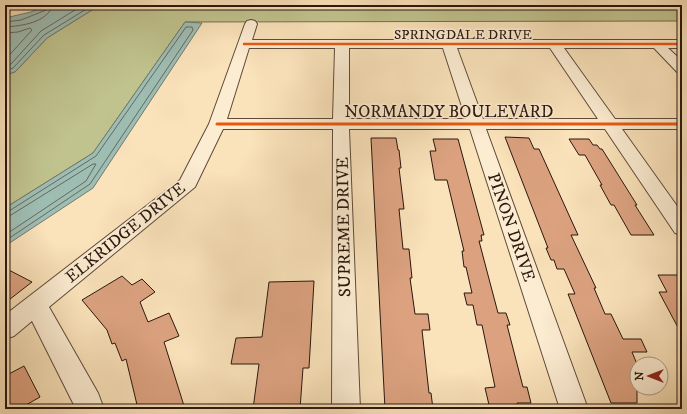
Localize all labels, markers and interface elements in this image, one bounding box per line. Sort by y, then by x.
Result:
street label: SPRINGDALE DRIVE [394,26,532,44]
street label: NORMANDY BOULEVARD [345,101,553,123]
street label: SUPREME DRIVE [332,157,356,297]
street label: PINON DRIVE [482,170,540,285]
street label: ELKRIDGE DRIVE [61,178,190,288]
north arrow [629,356,669,396]
text: N [633,371,647,381]

